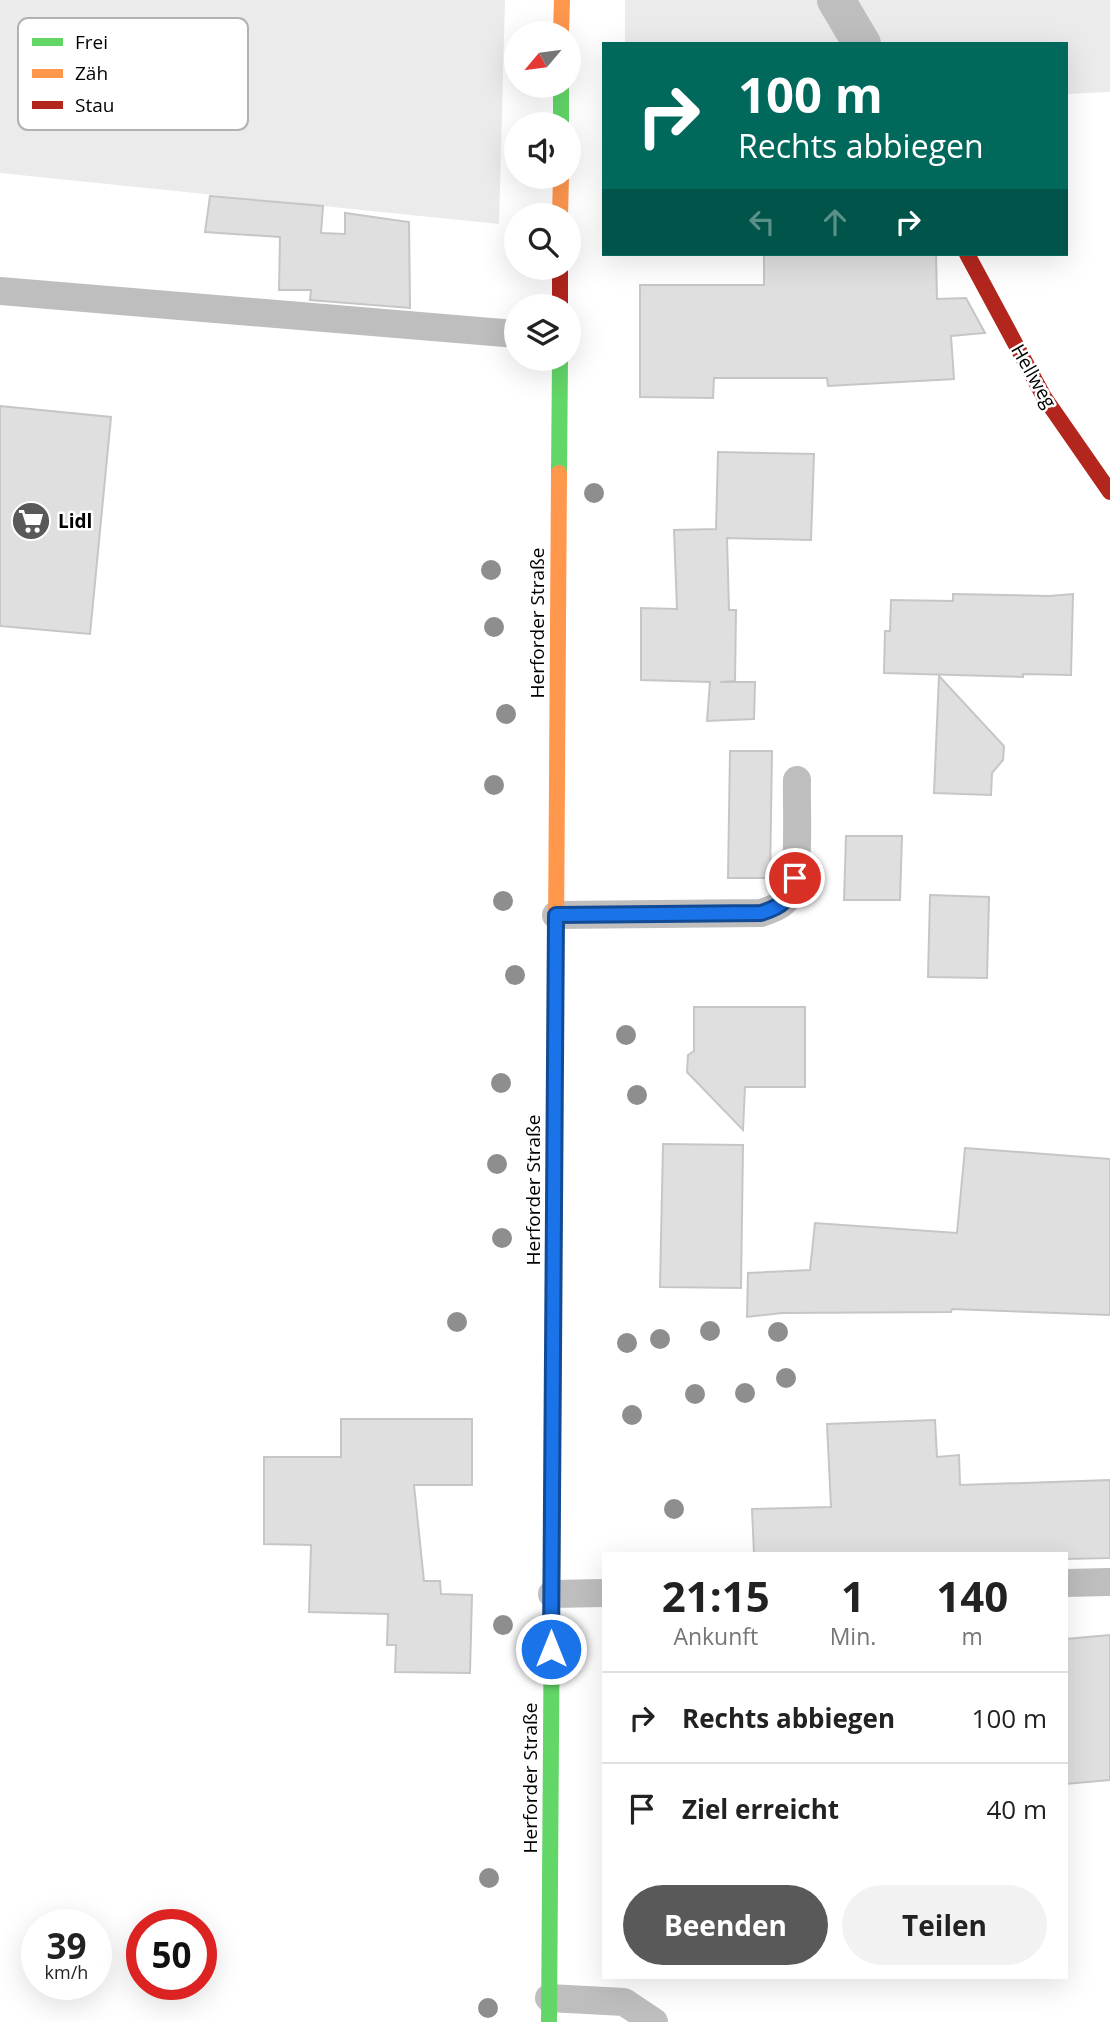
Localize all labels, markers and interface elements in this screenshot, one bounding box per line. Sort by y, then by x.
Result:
legend [18,18,248,130]
north arrow [504,21,581,98]
map controls [504,21,581,371]
text: Frei [75,29,108,55]
text: Zäh [75,60,108,86]
text: 100 m [738,61,883,127]
icon: right [623,70,714,161]
text: Stau [75,92,114,118]
button: sound [504,112,581,189]
text: Rechts abbiegen [738,124,984,167]
button: search [504,203,581,280]
icon: left [743,203,781,241]
icon: ahead [816,203,854,241]
icon: right [889,203,927,241]
button: layers [504,294,581,371]
street label: Hellweg [1005,339,1063,413]
supermarket icon: Lidl [10,500,52,542]
place label: Lidl [58,508,92,534]
street label: Herforder Straße [524,547,550,699]
pin [765,848,825,908]
icon: arrive [776,859,814,897]
street label: Herforder Straße [520,1114,546,1266]
text: 21:15 [662,1567,770,1624]
text: 1 [841,1567,865,1624]
text: 140 [936,1567,1008,1624]
position arrow [514,1612,588,1686]
text: Ankunft [673,1620,758,1652]
text: Min. [830,1620,876,1652]
text: m [962,1620,983,1652]
icon: right [623,1699,661,1737]
text: Rechts abbiegen [682,1700,895,1736]
text: 100 m [972,1700,1047,1736]
street label: Herforder Straße [517,1702,543,1854]
icon: arrive [623,1790,661,1828]
text: Ziel erreicht [682,1791,839,1827]
text: 40 m [986,1791,1047,1827]
button: Beenden [623,1885,828,1965]
button: Teilen [842,1885,1047,1965]
speed limit sign: 50 [126,1909,217,2000]
text: 39 [46,1922,87,1969]
text: km/h [45,1960,88,1984]

